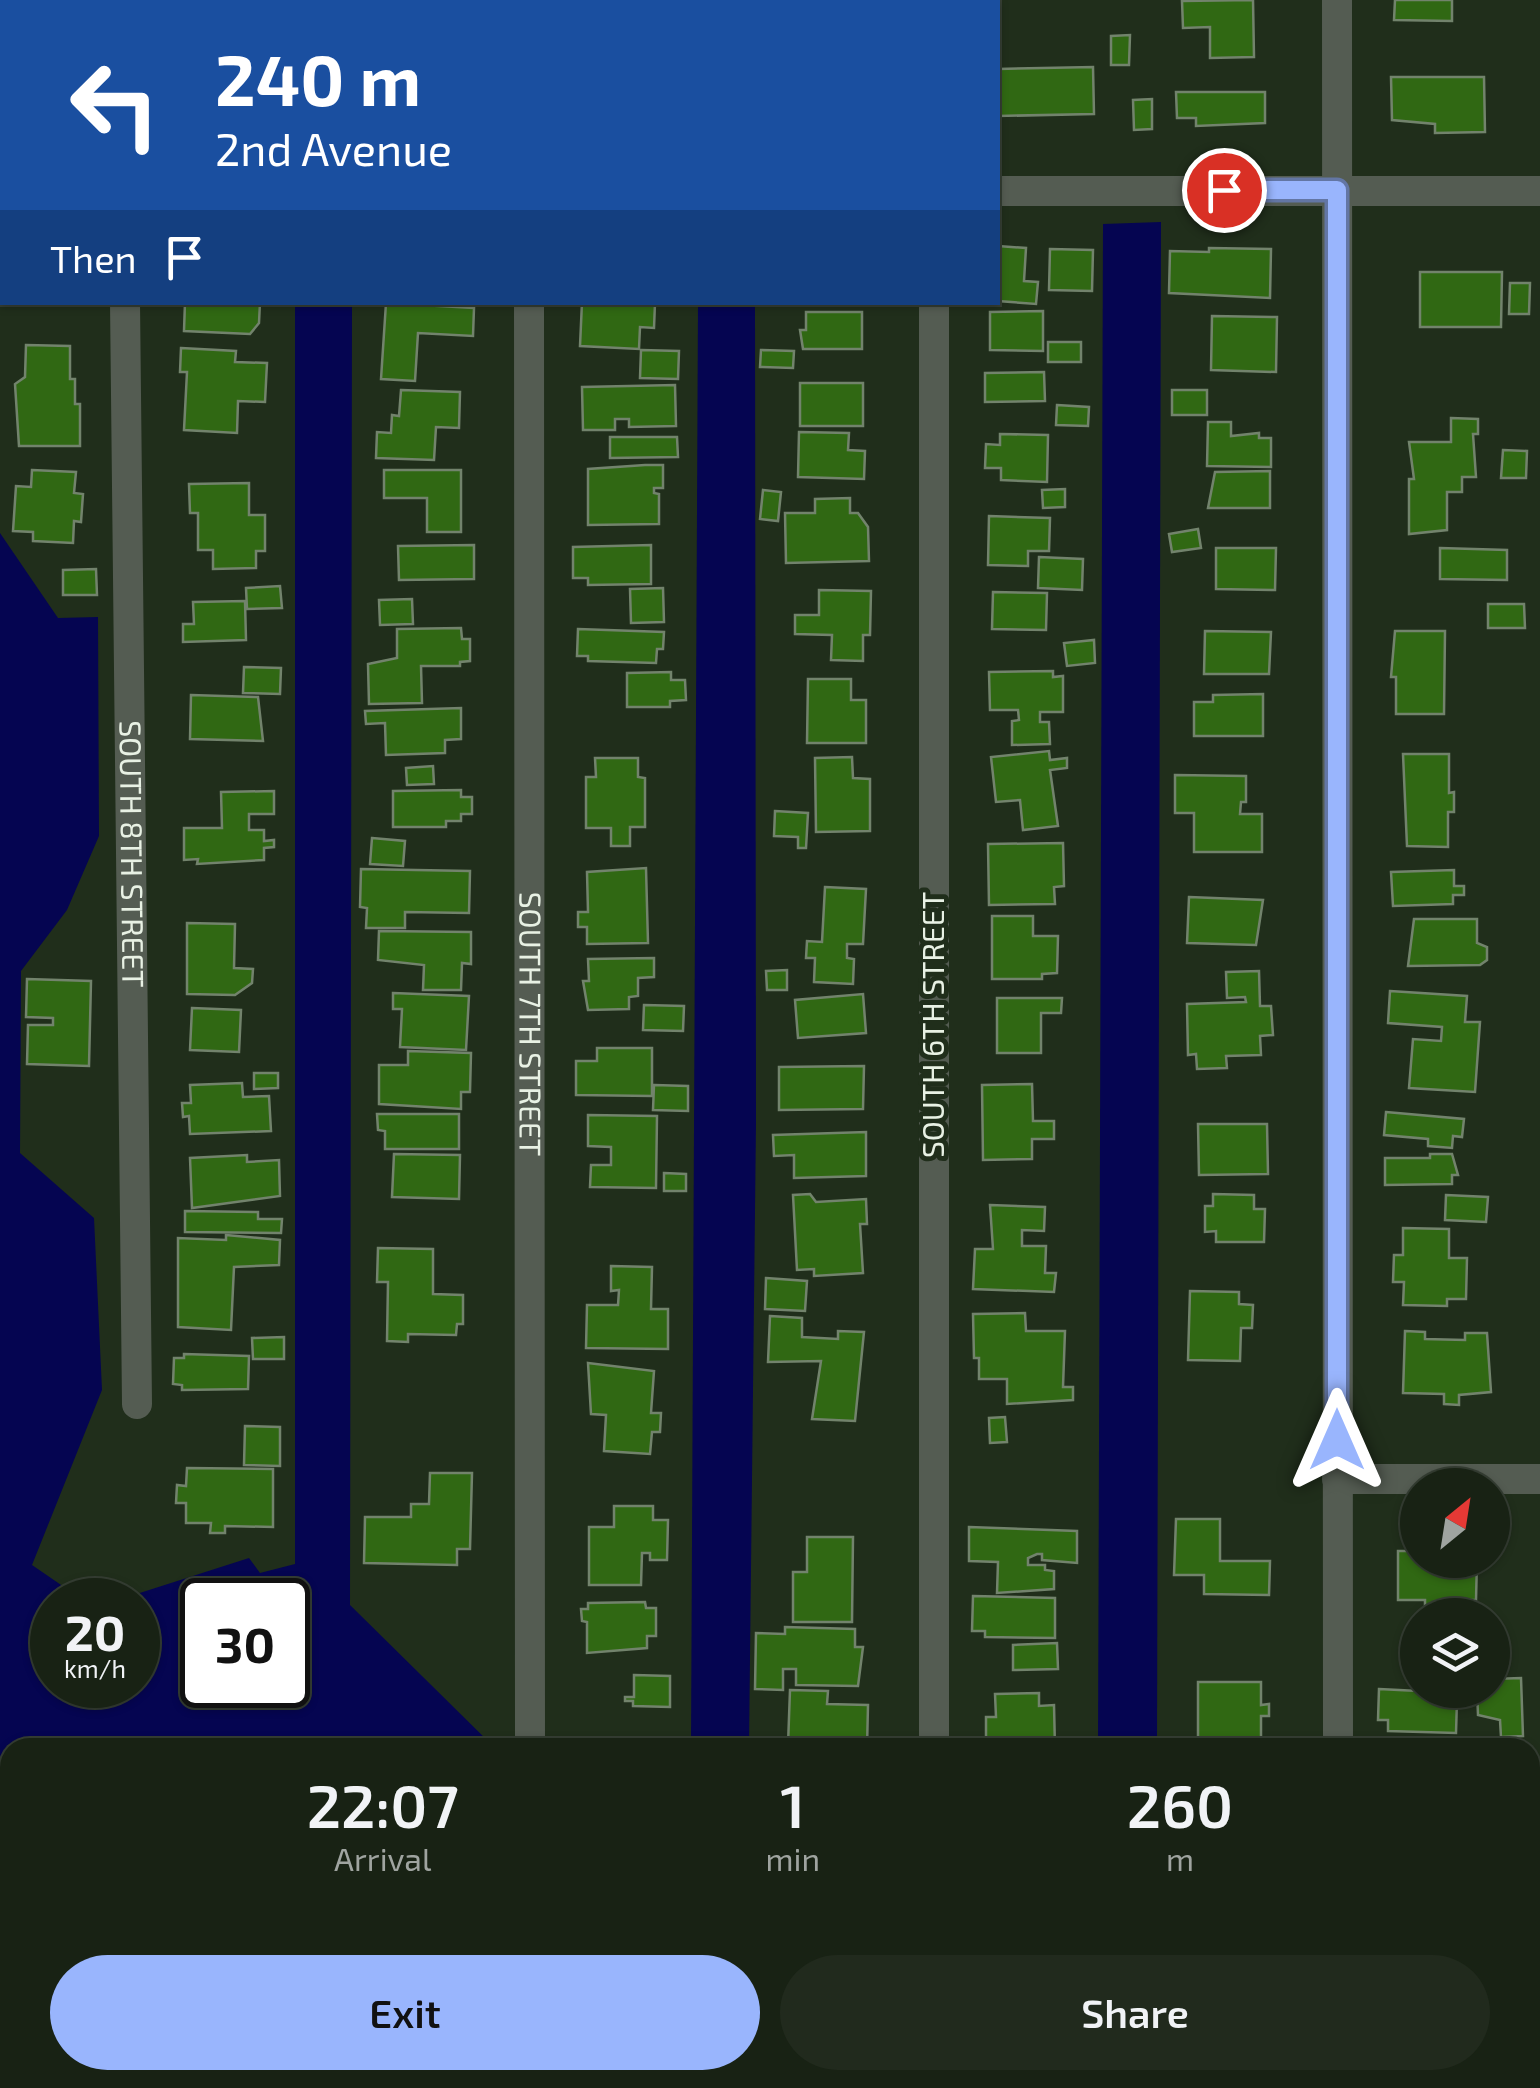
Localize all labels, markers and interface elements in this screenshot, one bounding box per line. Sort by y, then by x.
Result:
text: 240 m [215,36,421,120]
icon: left [50,40,180,170]
text: 2nd Avenue [215,121,452,175]
pin [1182,148,1267,233]
icon: arrive [1197,163,1252,218]
icon: arrive [157,230,212,285]
text: Then [50,235,137,281]
street label: SOUTH 8TH STREET [114,720,152,988]
street label: SOUTH 7TH STREET [513,892,550,1156]
street label: SOUTH 6TH STREET [914,892,950,1158]
position arrow [1285,1388,1389,1492]
north arrow [1400,1468,1510,1578]
map controls [1400,1468,1510,1708]
speed limit sign: 30 [180,1578,310,1708]
button: layers [1400,1598,1510,1708]
text: 20 [65,1601,125,1661]
text: km/h [64,1653,126,1683]
text: 22:07 [307,1768,459,1840]
text: 1 [780,1768,805,1840]
text: 260 [1127,1768,1233,1840]
text: Arrival [334,1839,431,1877]
text: min [766,1839,820,1877]
text: m [1166,1839,1194,1877]
button: Exit [50,1955,760,2070]
button: Share [780,1955,1490,2070]

